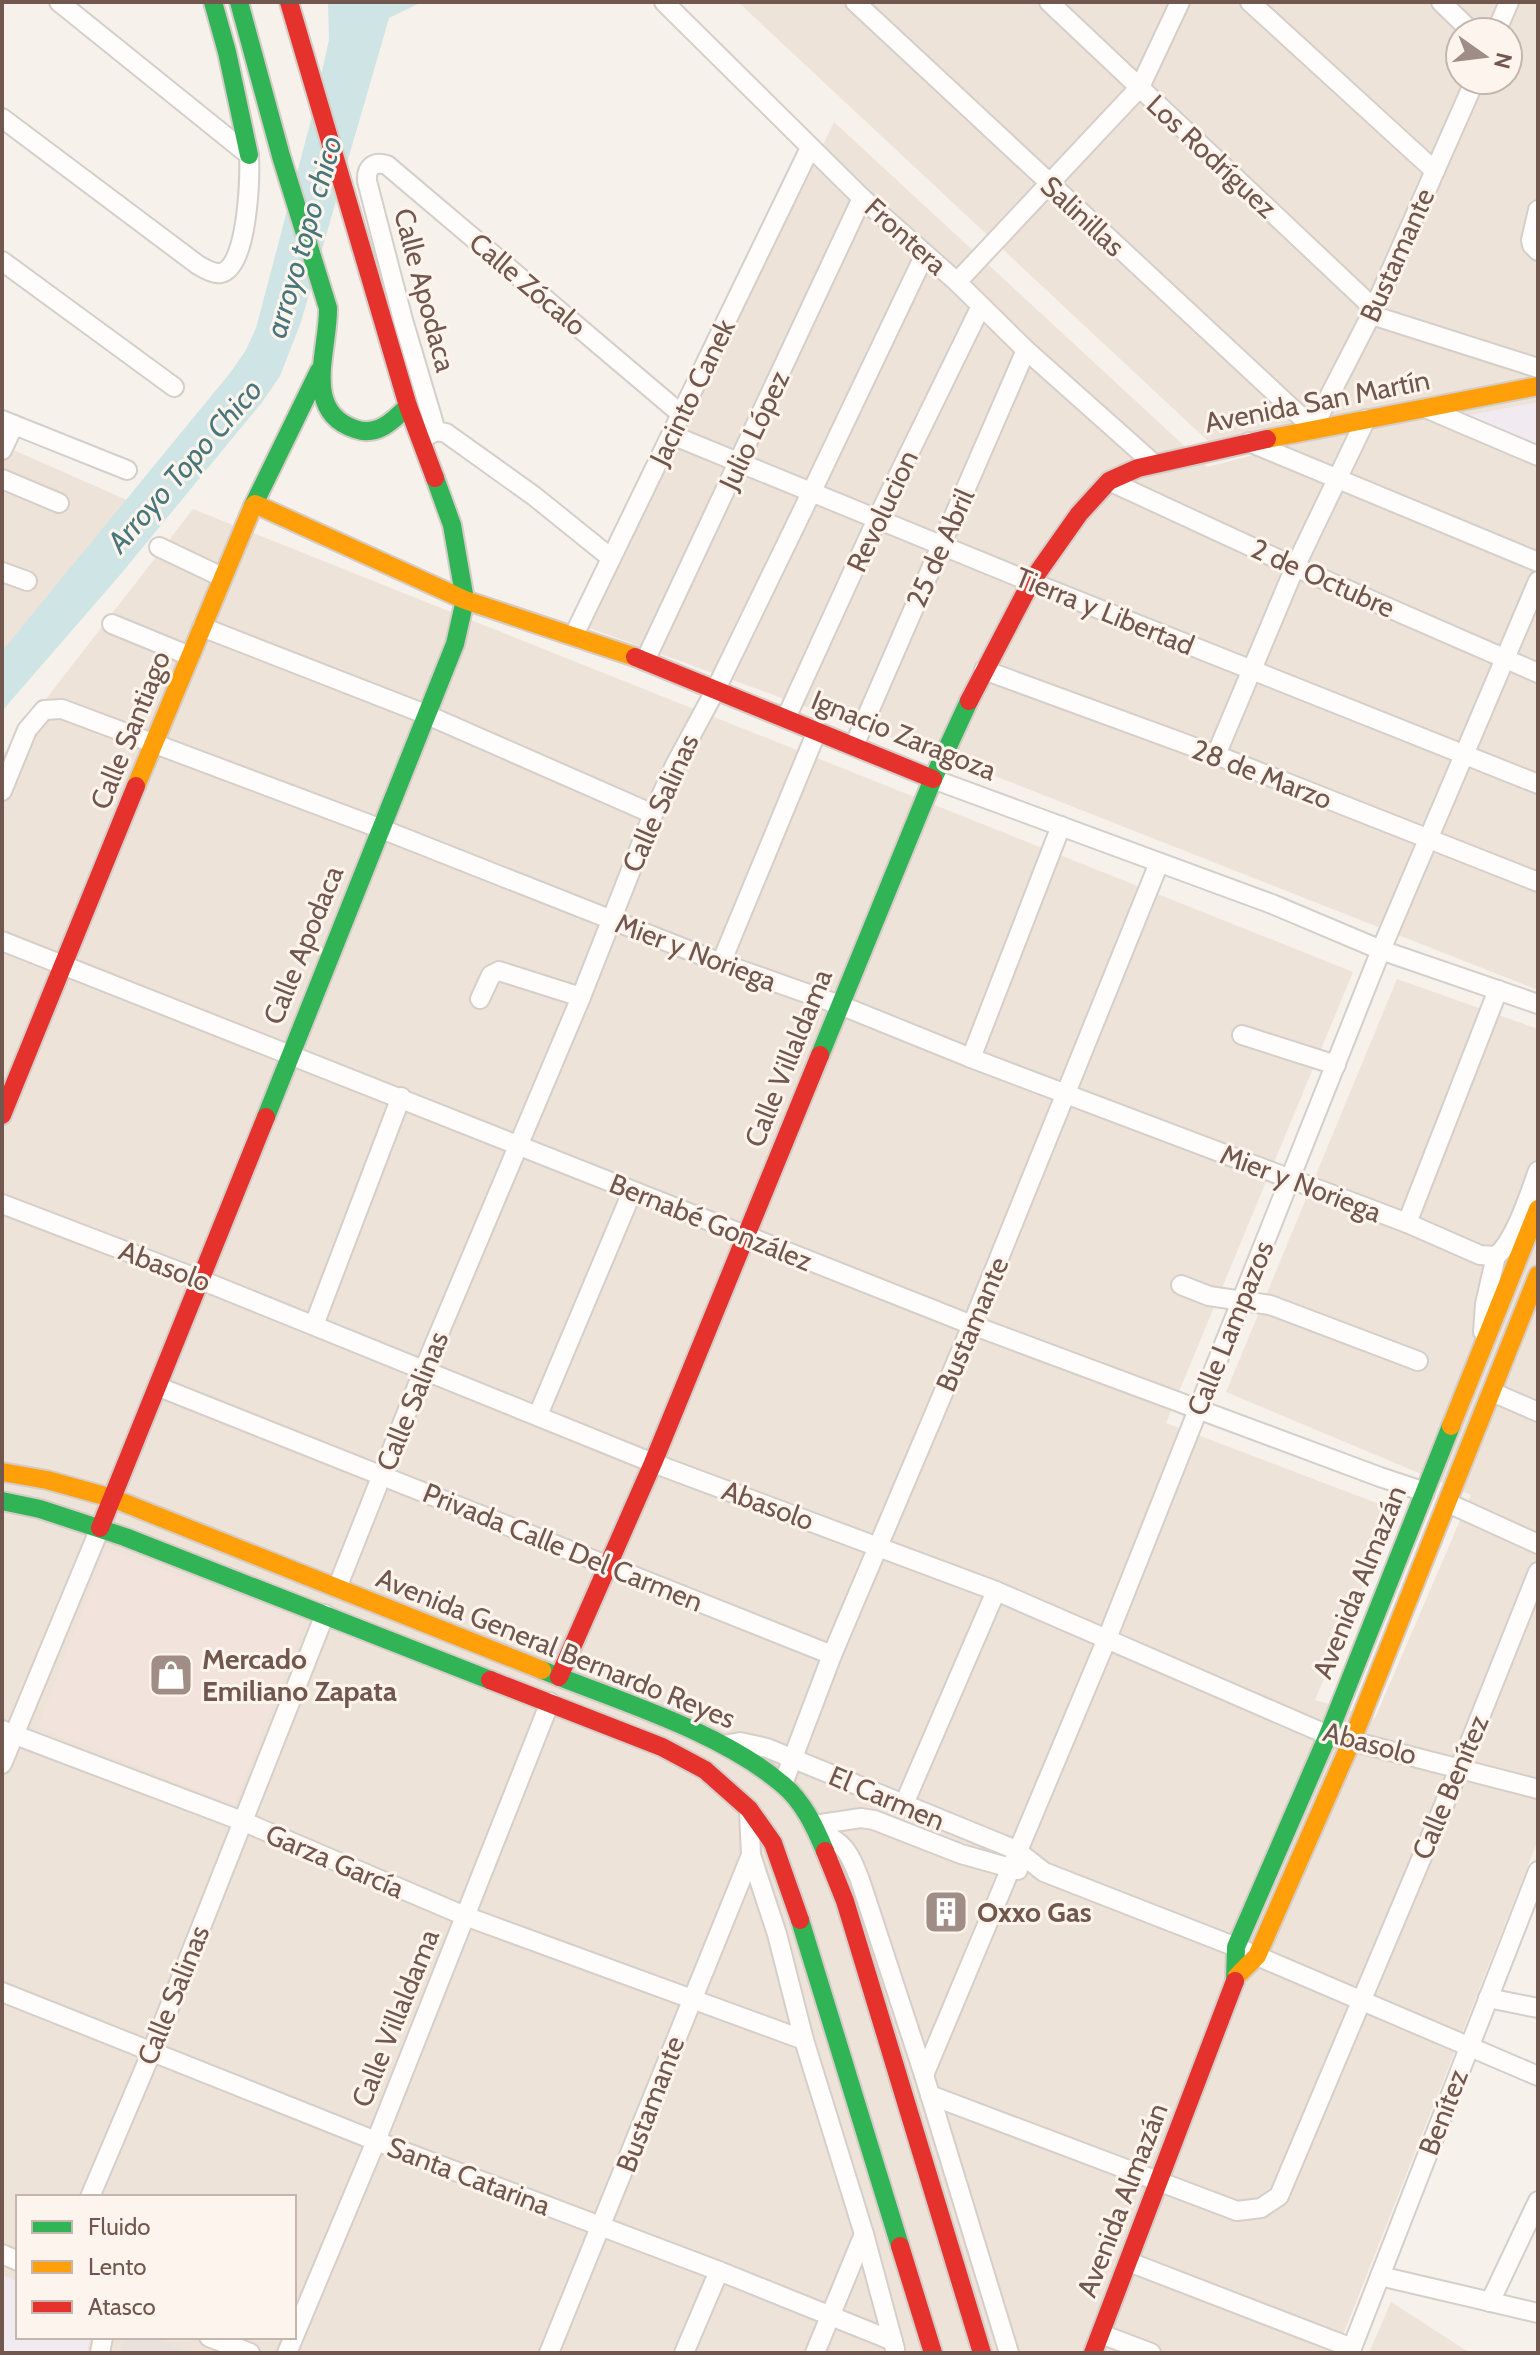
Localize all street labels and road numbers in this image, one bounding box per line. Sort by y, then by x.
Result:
street label: Los Rodríguez [1140,87,1284,225]
street label: Salinillas [1034,169,1132,263]
street label: Bustamante [1352,183,1442,327]
street label: Frontera [858,190,954,282]
street label: Calle Apodaca [387,205,463,376]
street label: Calle Zócalo [463,225,593,343]
street label: Jacinto Canek [642,313,742,472]
street label: Avenida San Martín [1202,363,1432,439]
street label: Julio López [711,365,796,496]
street label: Revolucion [839,445,925,577]
street label: 25 de Abril [899,483,981,613]
street label: 2 de Octubre [1246,531,1400,625]
street label: Tierra y Libertad [1011,560,1199,662]
street label: Calle Santiago [83,646,177,814]
street label: Ignacio Zaragoza [807,682,1002,788]
street label: Calle Salinas [614,729,706,877]
street label: 28 de Marzo [1187,732,1337,816]
street label: Calle Apodaca [256,860,350,1029]
street label: Mier y Noriega [611,906,782,998]
street label: Calle Villaldama [737,964,839,1152]
street label: Mier y Noriega [1216,1137,1387,1229]
street label: Bernabé González [605,1166,817,1278]
street label: Abasolo [115,1233,215,1299]
street label: Calle Lampazos [1180,1236,1280,1420]
street label: Bustamante [928,1252,1016,1396]
street label: Calle Salinas [369,1326,455,1476]
street label: Abasolo [718,1473,818,1537]
street label: Privada Calle Del Carmen [418,1475,708,1619]
street label: Avenida Almazán [1305,1481,1413,1683]
street label: Avenida General Bernardo Reyes [372,1560,740,1736]
street label: Calle Benítez [1404,1710,1496,1864]
street label: Abasolo [1320,1714,1420,1772]
street label: El Carmen [824,1758,950,1838]
street label: Garza García [261,1817,410,1906]
street label: Calle Salinas [130,1920,216,2070]
street label: Calle Villaldama [344,1924,446,2112]
street label: Bustamante [609,2031,691,2177]
street label: Benítez [1411,2064,1475,2160]
street label: Avenida Almazán [1069,2098,1175,2302]
street label: Santa Catarina [383,2129,556,2223]

